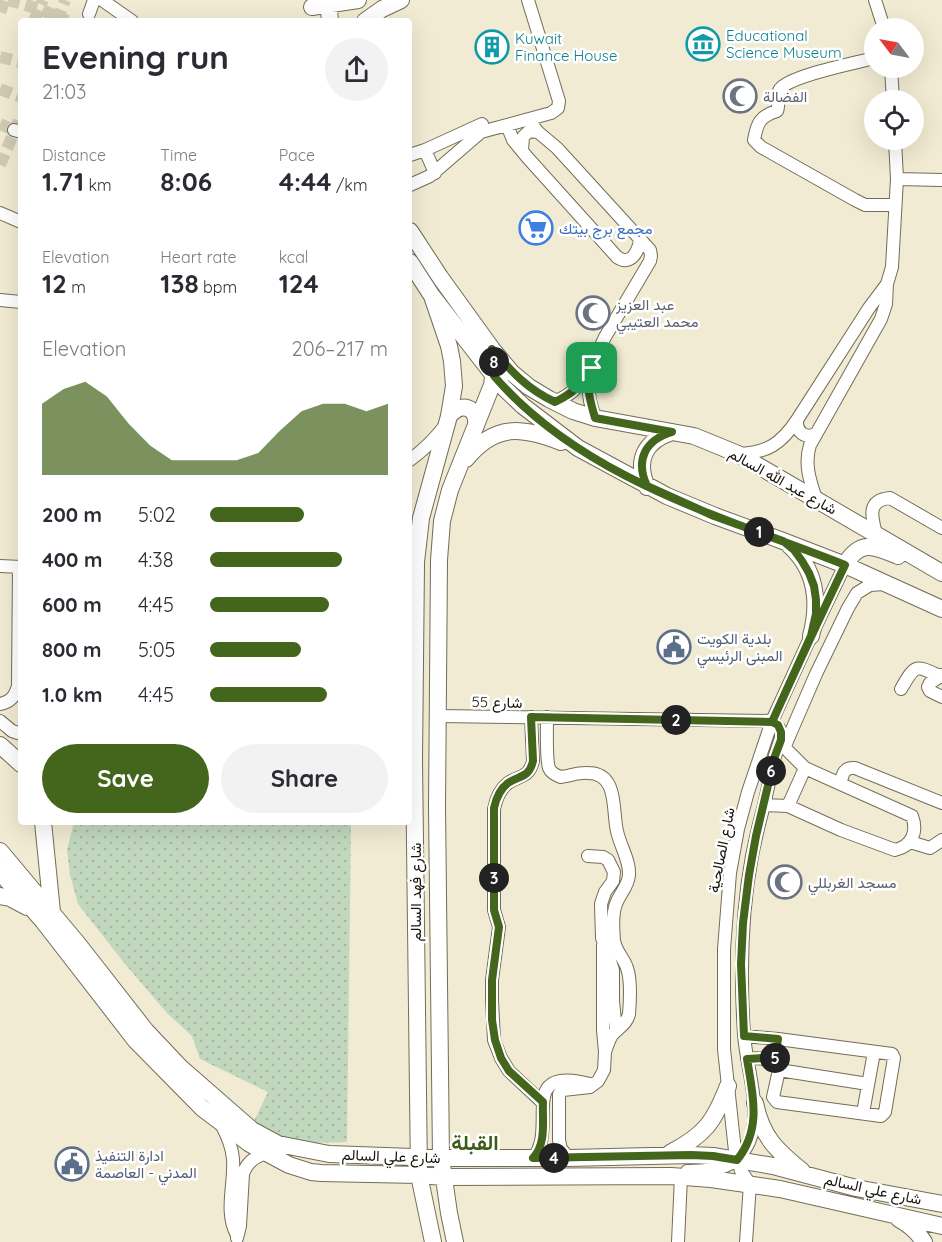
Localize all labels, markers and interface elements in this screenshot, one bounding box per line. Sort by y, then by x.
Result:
north arrow [864,18,924,78]
map controls [864,18,924,150]
museum icon: Educational Science Museum [685,26,721,62]
place label: Educational Science Museum [726,26,842,62]
building icon: Kuwait Finance House [474,29,510,65]
place label: Kuwait Finance House [515,29,617,65]
text: Evening run [42,36,229,77]
button: share [325,38,388,101]
mosque icon: الفضالة [722,78,758,114]
text: 21:03 [42,79,87,104]
place label: الفضالة [763,87,807,106]
button: locate [864,90,924,150]
text: Distance [42,145,106,165]
text: Time [160,145,197,165]
text: Pace [279,145,315,165]
text: 1.71 [42,165,84,198]
text: 8:06 [160,165,212,198]
text: 4:44 [279,165,332,198]
text: km [84,175,112,195]
text: /km [332,175,368,195]
supermarket icon: مجمع برج بيتك [518,210,554,246]
place label: مجمع برج بيتك [559,219,653,240]
text: Elevation [42,247,109,267]
text: Heart rate [160,247,237,267]
text: kcal [279,247,309,267]
text: 12 [42,267,67,300]
text: 138 [160,267,199,300]
text: 124 [279,267,319,300]
text: m [67,277,86,297]
text: bpm [199,277,237,297]
mosque icon: عبد العزيز محمد العتيبي [575,295,611,331]
place label: عبد العزيز محمد العتيبي [615,295,698,335]
text: Elevation [42,336,126,361]
text: 206–217 m [292,336,388,361]
pin [566,342,617,393]
pin: 8 [479,347,509,377]
icon: arrive [575,351,608,384]
text: 8 [490,352,498,372]
street label: شارع عبد الله السالم [725,443,840,520]
text: 200 m [42,502,102,527]
text: 5:02 [138,502,176,527]
pin: 1 [744,517,774,547]
text: 1 [756,522,762,542]
text: 400 m [42,547,102,572]
text: 4:38 [138,547,174,572]
text: 600 m [42,592,102,617]
text: 4:45 [138,592,174,617]
public building icon: بلدية الكويت المبنى الرئيسي [656,629,692,665]
place label: بلدية الكويت المبنى الرئيسي [697,629,783,669]
text: 800 m [42,637,102,662]
text: 5:05 [138,637,175,662]
text: 1.0 km [42,682,102,707]
text: 4:45 [138,682,174,707]
street label: شارع 55 [471,692,523,714]
pin: 2 [661,705,691,735]
text: 2 [671,710,681,730]
button: Save [42,744,209,813]
button: Share [221,744,388,813]
pin: 6 [756,756,786,786]
text: 6 [767,761,775,781]
street label: شارع الصالحية [703,805,741,895]
street label: شارع فهد السالم [406,842,427,941]
pin: 3 [479,863,509,893]
mosque icon: مسجد الغربللي [767,864,803,900]
text: 3 [490,868,498,888]
place label: مسجد الغربللي [808,873,896,896]
pin: 5 [760,1043,790,1073]
text: 5 [770,1048,780,1068]
district label: القبلة [451,1129,499,1155]
pin: 4 [539,1143,569,1173]
street label: شارع علي السالم [341,1145,441,1171]
public building icon: ادارة التنفيذ المدني - العاصمة [54,1146,90,1182]
place label: ادارة التنفيذ المدني - العاصمة [95,1146,197,1186]
text: 4 [549,1148,559,1168]
street label: شارع علي السالم [822,1169,924,1213]

